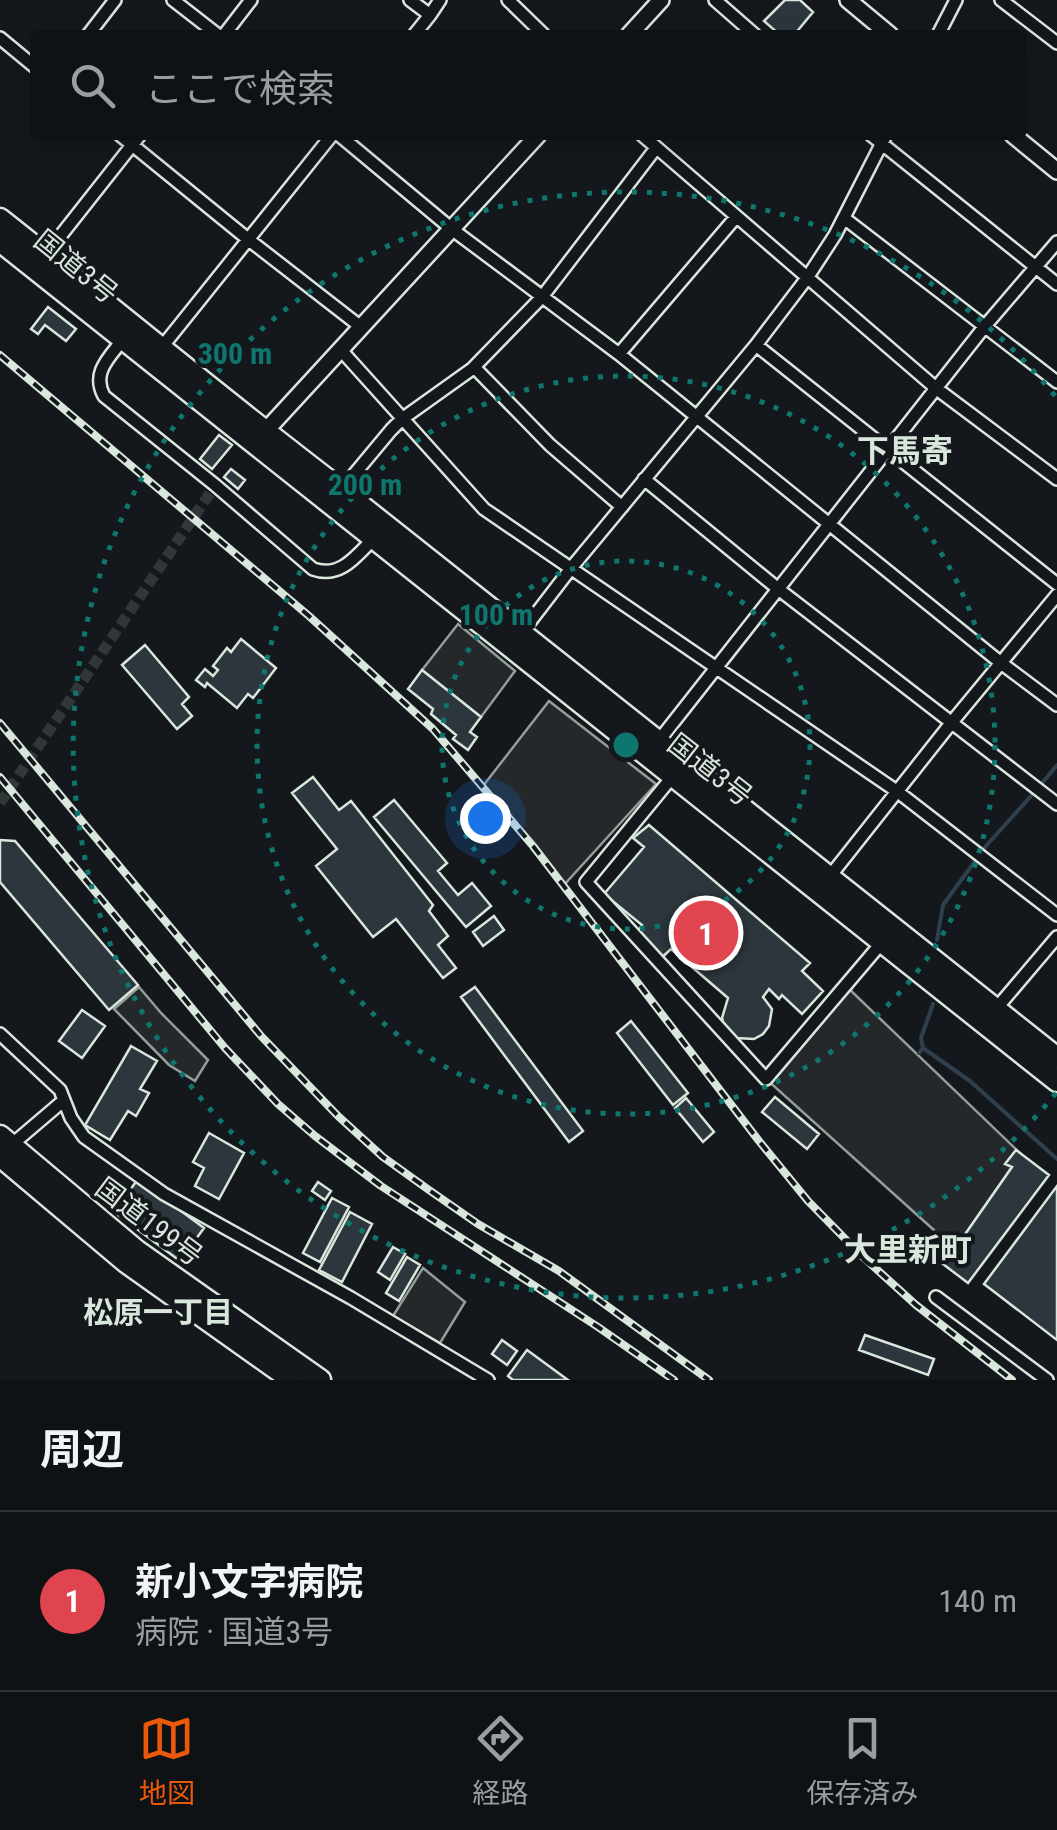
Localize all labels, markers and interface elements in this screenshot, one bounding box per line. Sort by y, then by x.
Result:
search box [30,30,1027,140]
icon: search [65,58,120,113]
text: ここで検索 [145,67,335,111]
street label: 国道3号 [28,223,124,311]
text: 300 m [198,336,272,371]
district label: 下馬寄 [857,432,953,470]
text: 200 m [328,467,402,502]
text: 100 m [459,597,533,632]
centre of rings [608,727,644,763]
street label: 国道3号 [661,727,759,813]
your location [460,793,511,844]
pin: 1 [674,896,738,970]
street label: 国道199号 [89,1171,209,1273]
district label: 大里新町 [844,1231,972,1269]
district label: 松原一丁目 [83,1295,233,1330]
text: 周辺 [40,1425,124,1474]
text: 新小文字病院 [135,1560,363,1604]
text: 1 [64,1582,81,1620]
text: 140 m [938,1582,1017,1620]
text: 病院 · 国道3号 [135,1613,333,1651]
tab: 地図 [139,1711,195,1811]
tab: 経路 [472,1711,528,1811]
tab: 保存済み [806,1711,918,1811]

